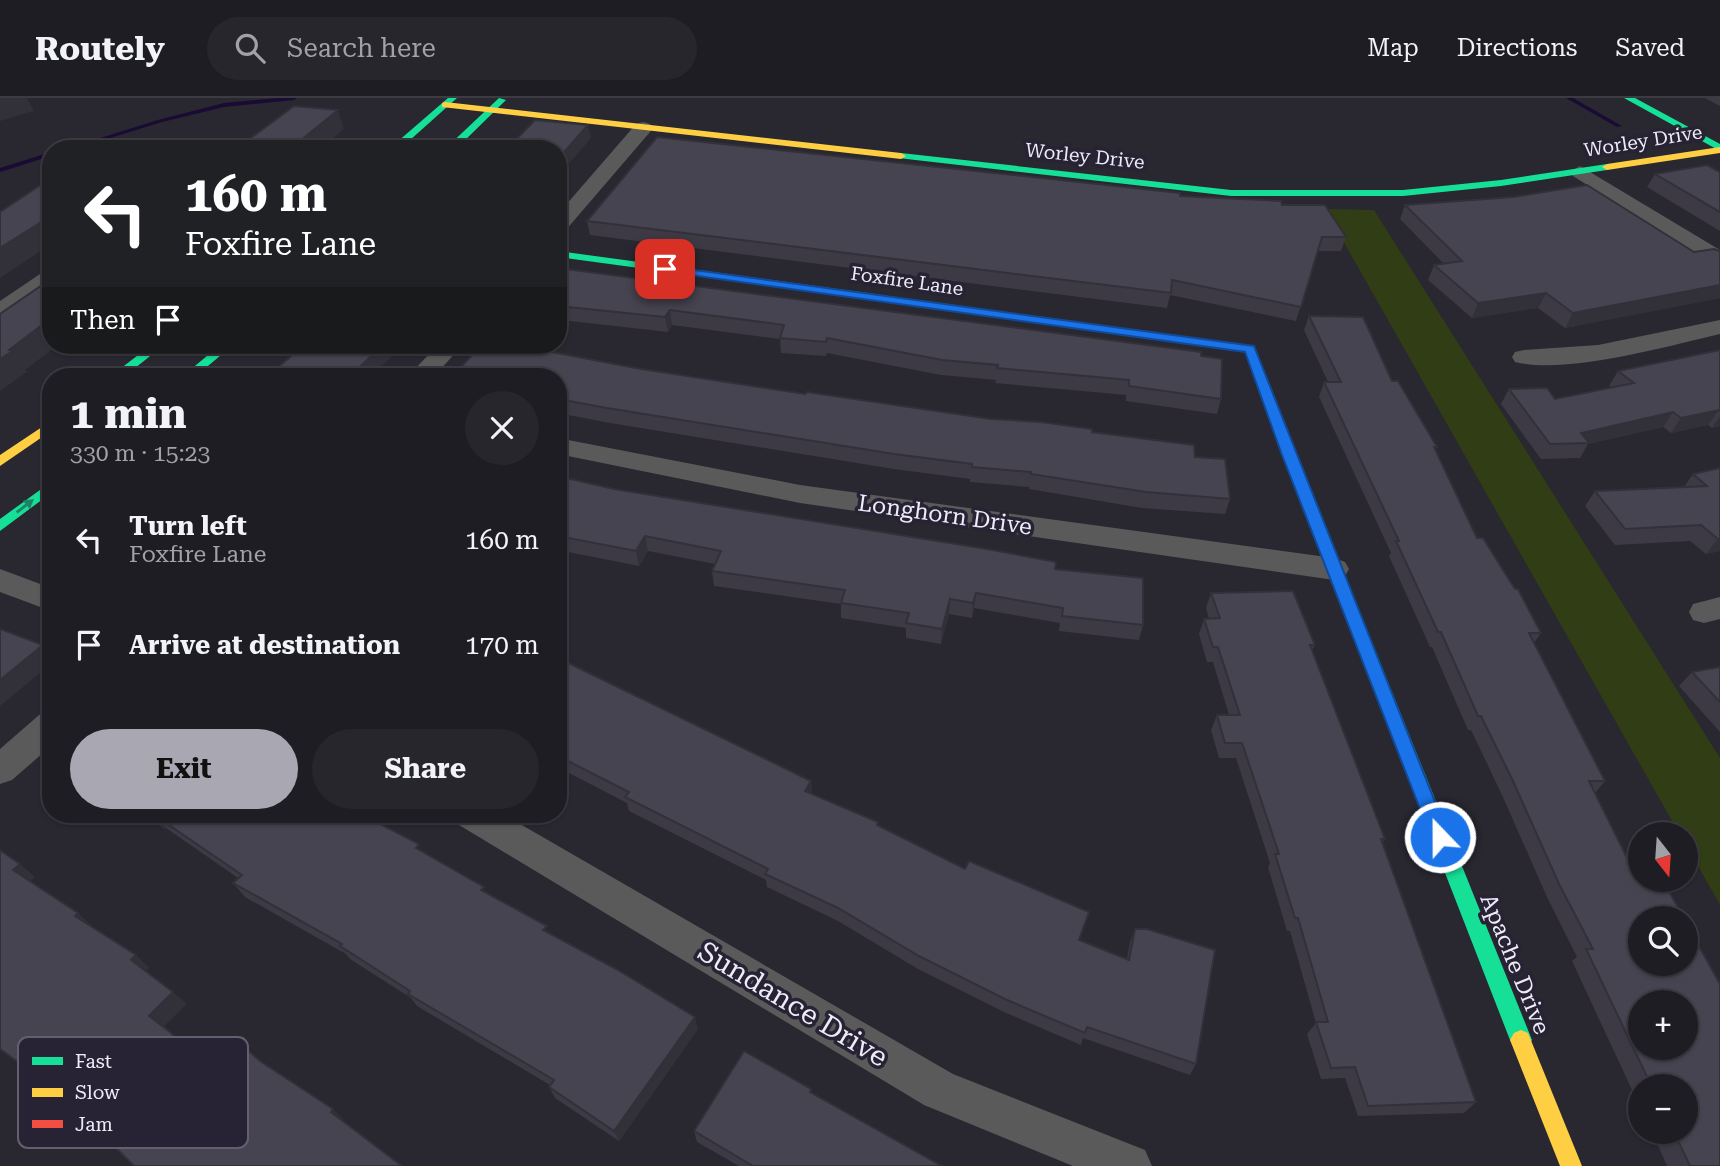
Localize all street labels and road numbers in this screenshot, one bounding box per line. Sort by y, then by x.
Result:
street label: Worley Drive [1582,120,1704,162]
street label: Worley Drive [1024,138,1146,174]
street label: Foxfire Lane [849,262,965,300]
street label: Longhorn Drive [856,489,1034,541]
street label: Apache Drive [1475,890,1555,1038]
street label: Sundance Drive [692,934,894,1074]

